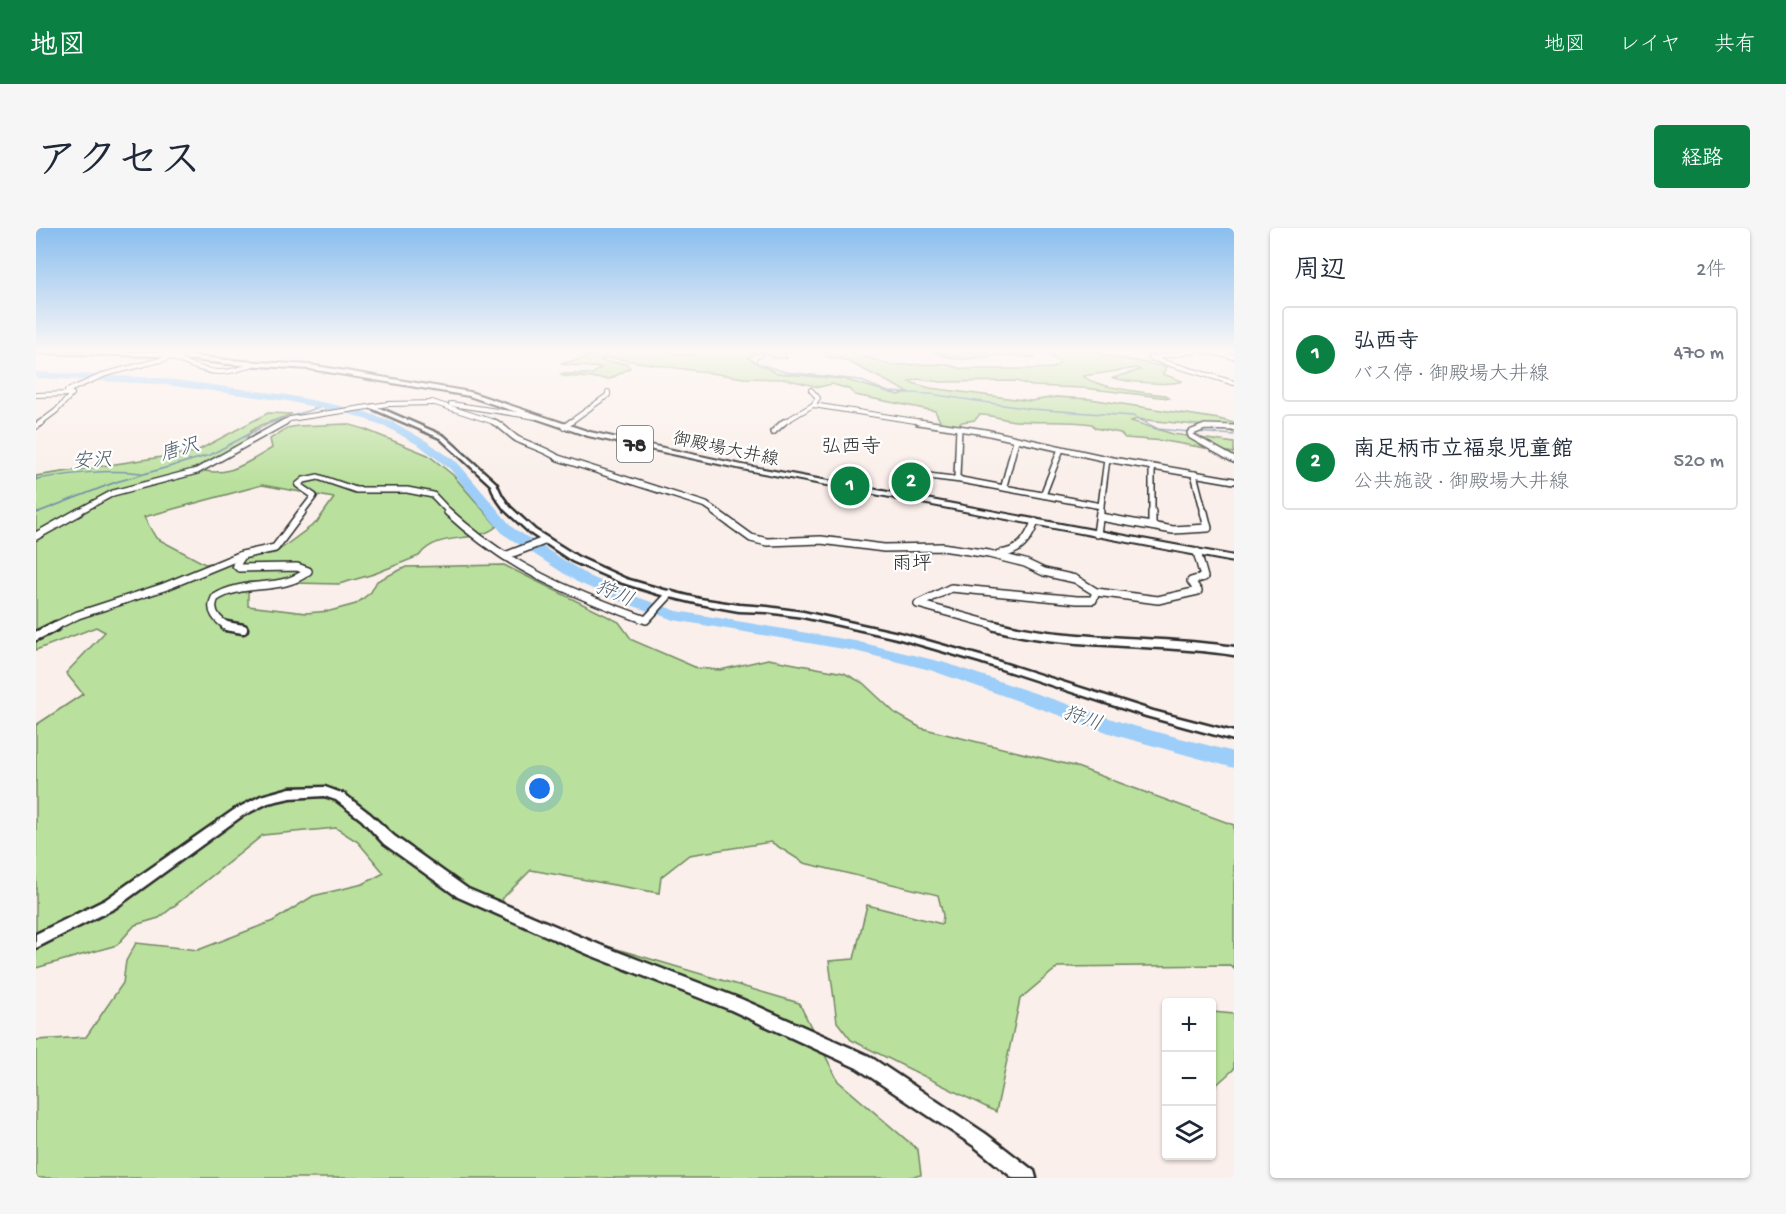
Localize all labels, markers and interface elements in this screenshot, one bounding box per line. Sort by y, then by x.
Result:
text: 地図 [30,31,86,64]
text: 地図 [1544,34,1586,59]
text: レイヤ [1619,34,1681,59]
text: 共有 [1714,34,1756,59]
button: 経路 [1654,125,1750,188]
text: アクセス [36,140,201,189]
text: 周辺 [1294,257,1346,288]
text: 2件 [1696,260,1726,283]
text: 弘西寺 [1353,330,1419,356]
text: 1 [1311,343,1320,366]
text: 470 m [1674,343,1724,366]
text: バス停 · 御殿場大井線 [1353,364,1549,387]
road number: 78 [617,426,653,462]
street label: 御殿場大井線 [670,428,781,472]
water label: 唐沢 [157,433,203,468]
district label: 弘西寺 [821,435,881,460]
text: 南足柄市立福泉児童館 [1353,438,1573,464]
water label: 安沢 [72,449,114,475]
text: 2 [1311,451,1320,474]
text: 520 m [1673,451,1724,474]
pin: 2 [892,460,930,504]
pin: 1 [830,464,870,508]
text: 公共施設 · 御殿場大井線 [1353,472,1569,495]
district label: 雨坪 [892,554,932,577]
water label: 狩川 [591,576,637,614]
water label: 狩川 [1059,702,1105,738]
your location [525,774,554,803]
map controls [1162,998,1216,1160]
button: + [1162,998,1216,1052]
button: − [1162,1052,1216,1106]
button: layers [1162,1106,1216,1160]

